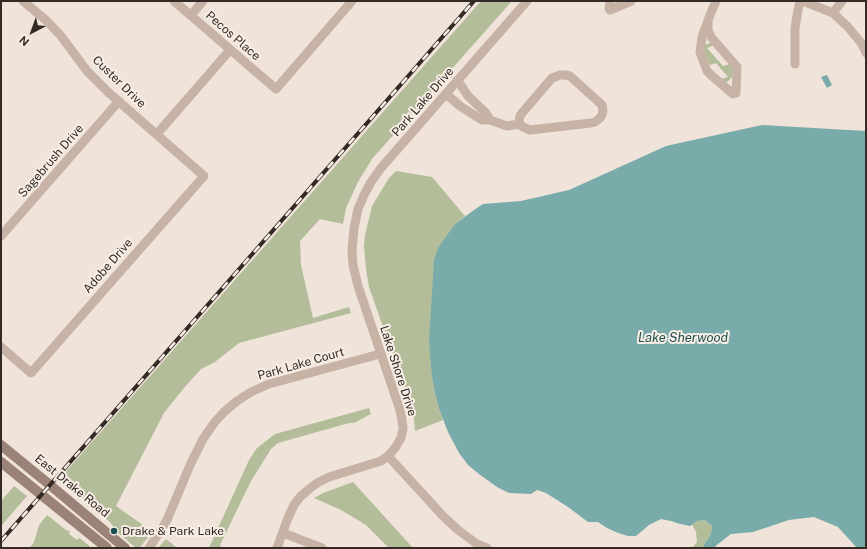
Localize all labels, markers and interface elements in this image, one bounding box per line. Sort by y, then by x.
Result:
street label: Pecos Place [203,8,263,64]
north arrow [12,12,52,52]
text: N [17,34,31,48]
street label: Custer Drive [89,53,149,111]
street label: Park Lake Drive [389,65,457,139]
street label: Sagebrush Drive [15,122,87,200]
street label: Adobe Drive [80,236,136,296]
street label: Lake Shore Drive [377,324,419,418]
water label: Lake Sherwood [638,330,728,346]
street label: Park Lake Court [256,345,346,383]
street label: East Drake Road [32,452,112,520]
place label: Drake & Park Lake [122,524,224,538]
marker: Drake & Park Lake [109,526,119,536]

